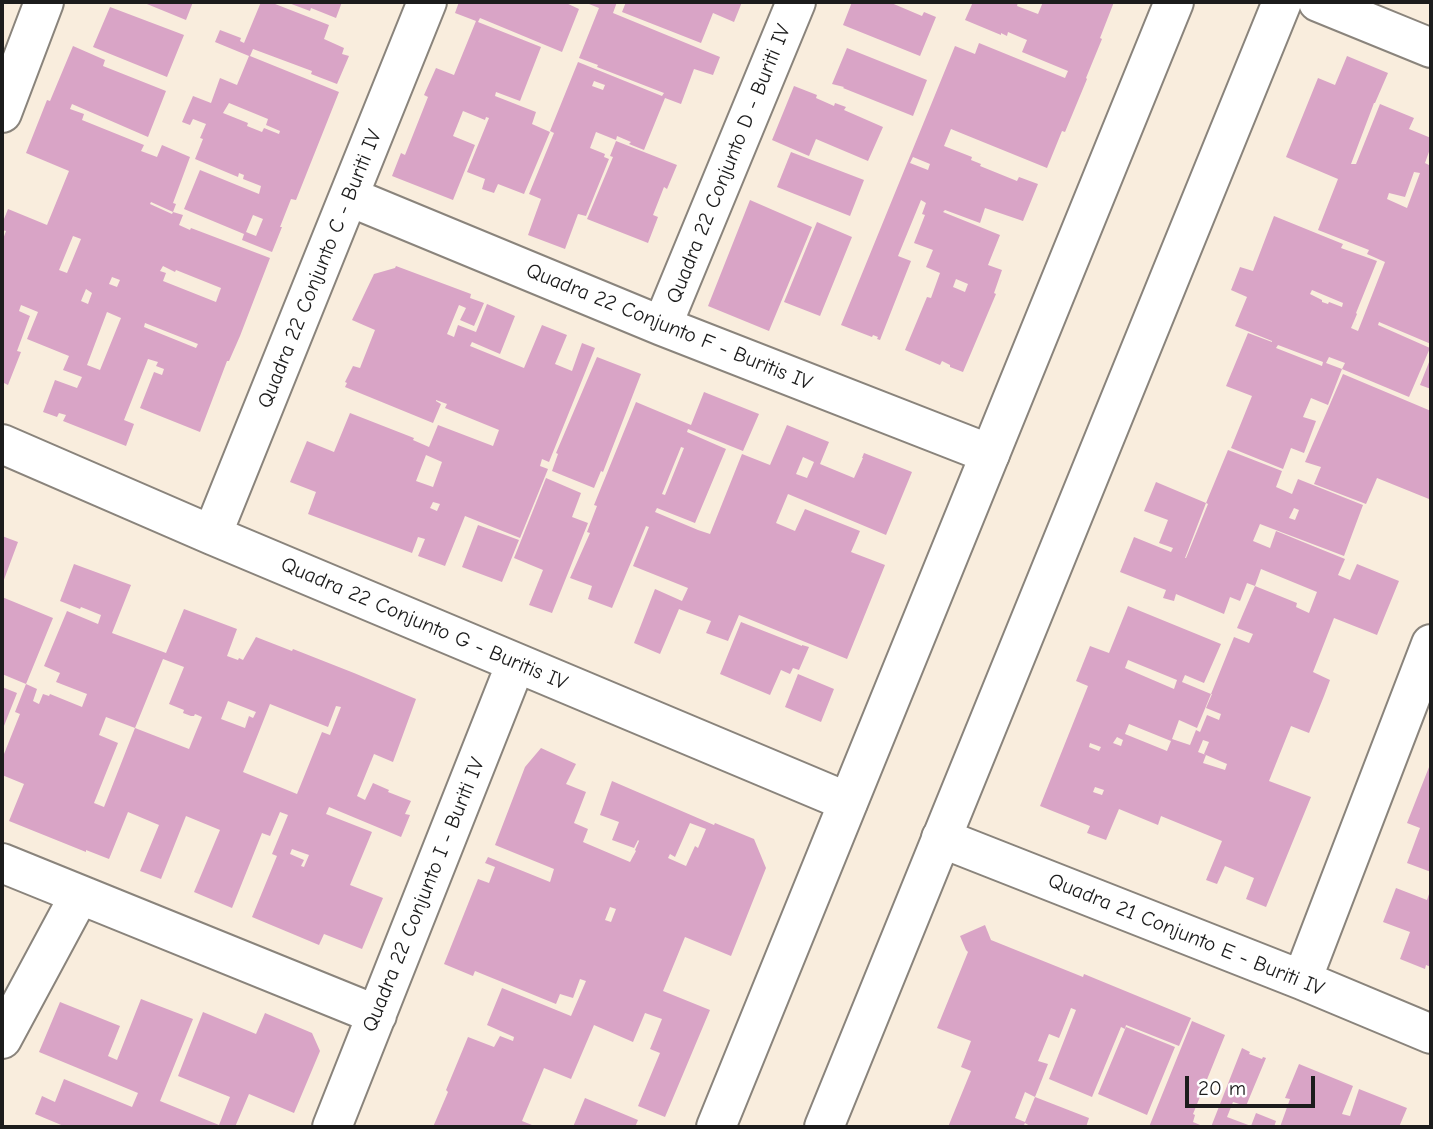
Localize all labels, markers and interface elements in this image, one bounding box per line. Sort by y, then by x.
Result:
street label: Quadra 22 Conjunto D - Buriti IV [661,21,797,307]
street label: Quadra 22 Conjunto C - Buriti IV [252,126,388,412]
street label: Quadra 22 Conjunto F - Buritis IV [522,258,816,396]
street label: Quadra 22 Conjunto G - Buritis IV [277,552,571,696]
street label: Quadra 22 Conjunto I - Buriti IV [357,754,491,1036]
street label: Quadra 21 Conjunto E - Buriti IV [1044,868,1328,1002]
scale bar [1188,1062,1318,1106]
text: 20 m [1198,1076,1246,1100]

